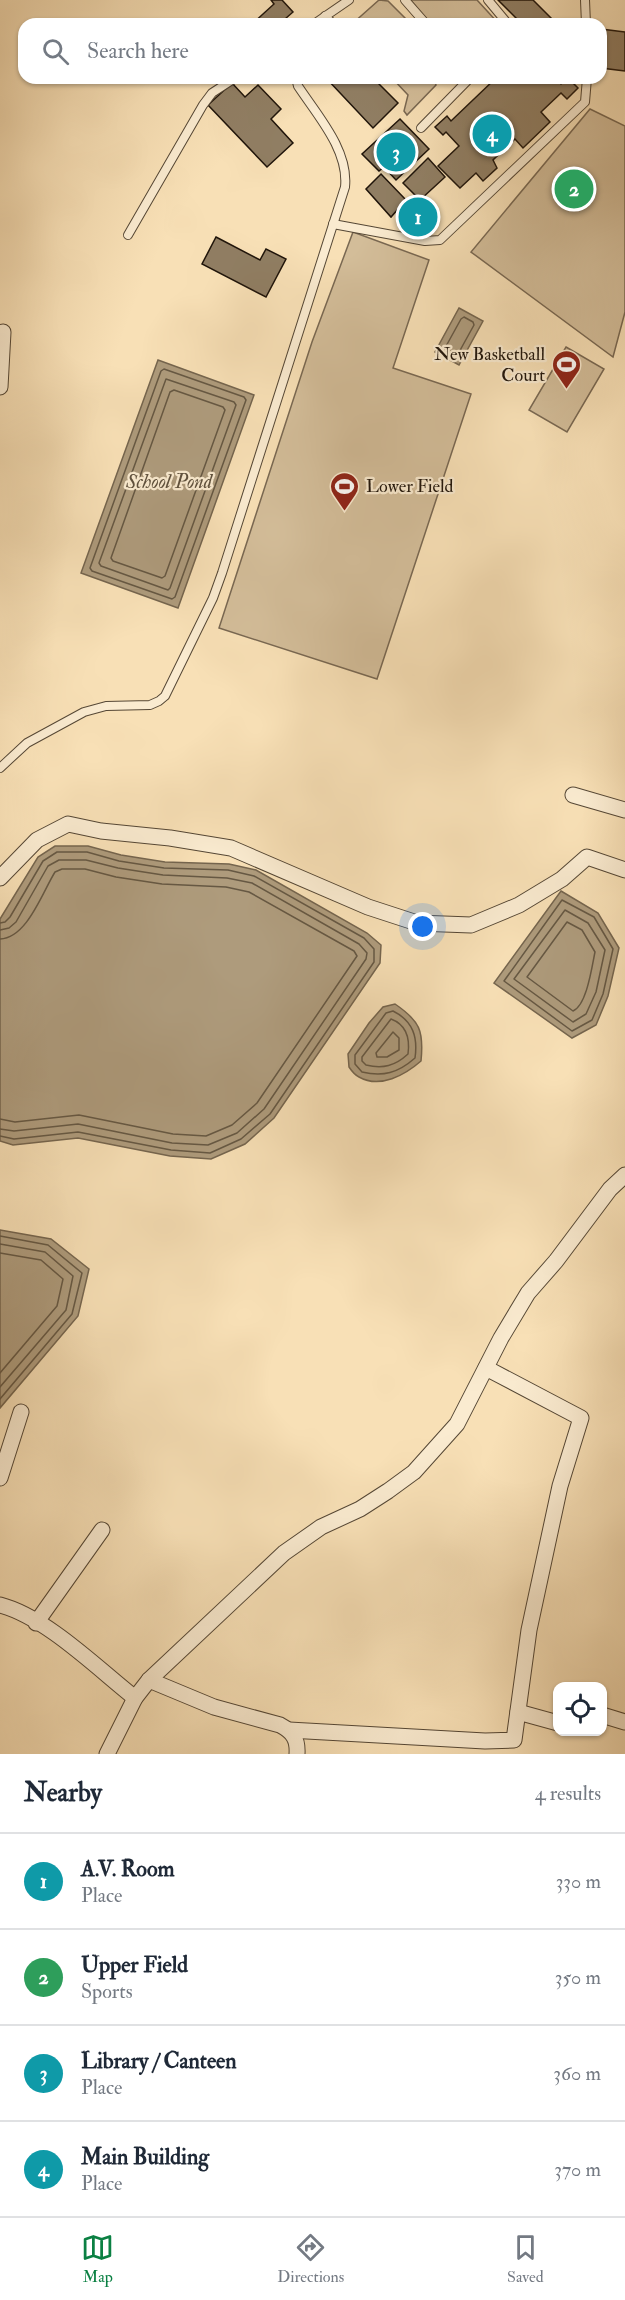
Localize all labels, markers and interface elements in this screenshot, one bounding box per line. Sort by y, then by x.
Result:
search box [18,18,607,84]
icon: search [39,35,72,68]
text: Search here [87,37,189,65]
pin: 4 [472,112,512,156]
pin: 3 [376,130,416,174]
pin: 2 [554,166,594,212]
pin: 1 [398,194,438,240]
place label: New Basketball Court [434,343,545,387]
sports icon: New Basketball Court [550,348,582,390]
water label: School Pond [125,469,214,494]
sports icon: Lower Field [329,470,361,512]
place label: Lower Field [366,475,454,498]
your location [408,912,437,941]
map controls [553,1682,607,1736]
button: locate [553,1682,607,1736]
text: Nearby [24,1777,102,1809]
text: 4 results [535,1781,601,1806]
text: A.V. Room [81,1855,175,1883]
text: 1 [40,1869,47,1894]
text: 330 m [556,1869,601,1894]
text: Place [81,1883,122,1908]
text: Upper Field [81,1951,188,1979]
text: 2 [38,1965,49,1990]
text: 350 m [555,1965,601,1990]
text: Sports [81,1979,133,2004]
text: Library / Canteen [81,2047,237,2075]
text: 3 [40,2061,47,2086]
text: 360 m [553,2061,601,2086]
text: Place [81,2075,122,2100]
text: Main Building [81,2143,209,2171]
text: 4 [38,2157,49,2182]
text: 370 m [554,2157,601,2182]
text: Place [81,2171,122,2196]
tab: Map [81,2231,114,2287]
tab: Directions [277,2231,344,2287]
tab: Saved [507,2231,544,2287]

